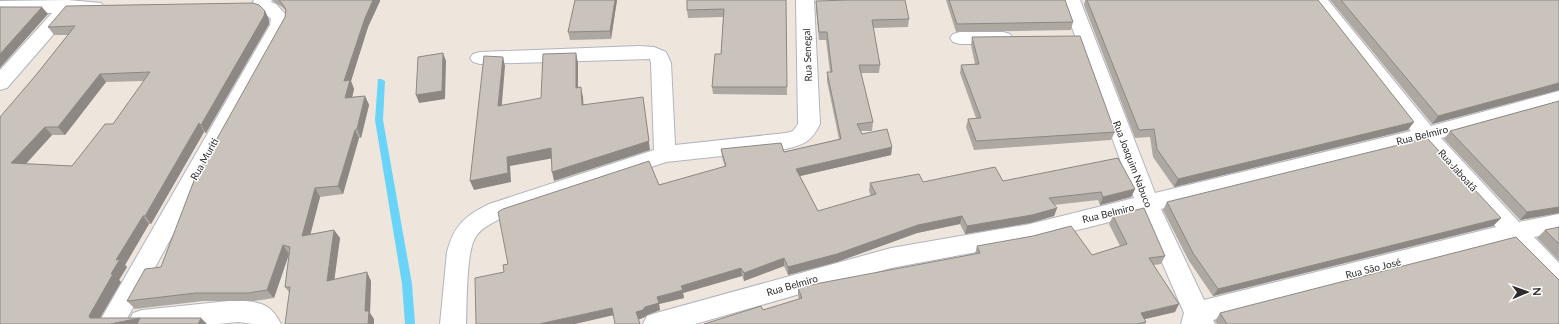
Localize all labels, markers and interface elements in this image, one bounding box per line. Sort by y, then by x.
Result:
street label: Rua Senegal [800,28,814,82]
street label: Rua Joaquim Nabuco [1111,119,1155,209]
street label: Rua Belmiro [1395,123,1449,147]
street label: Rua Muriti [188,136,220,182]
street label: Rua Jaboatã [1436,146,1480,194]
street label: Rua Belmiro [1081,201,1135,225]
street label: Rua São José [1344,255,1402,281]
street label: Rua Belmiro [765,272,819,298]
north arrow [1507,272,1547,312]
text: N [1531,287,1544,296]

